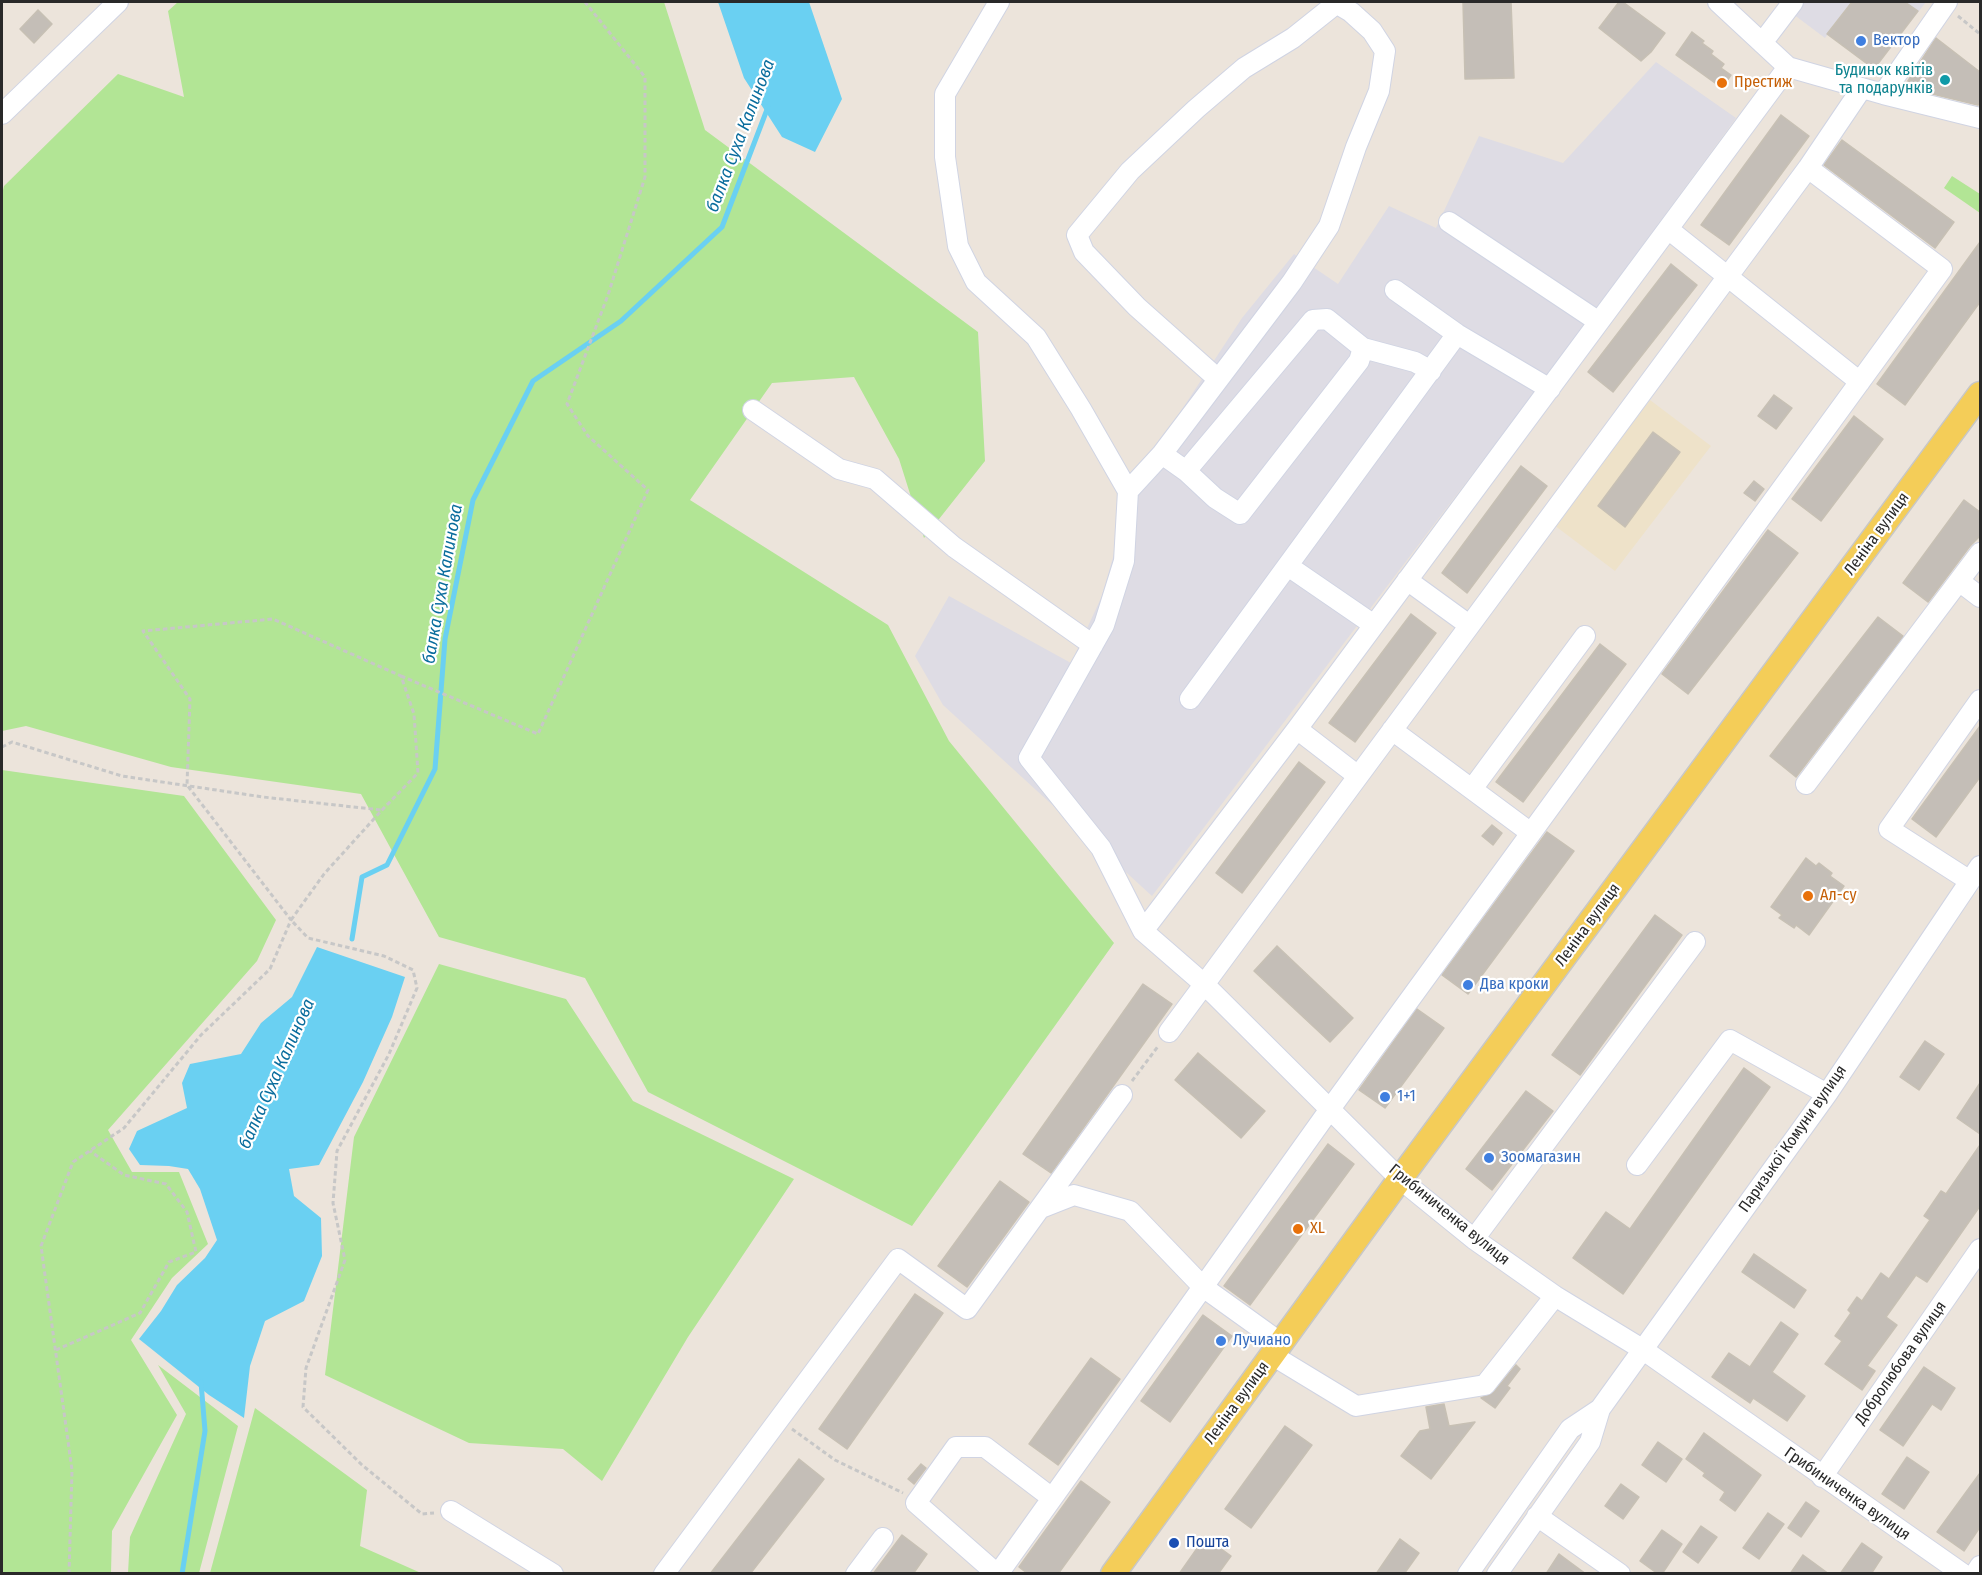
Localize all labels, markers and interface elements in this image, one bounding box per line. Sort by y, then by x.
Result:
place label: Вектор [1873,31,1920,51]
marker: Вектор [1854,34,1868,48]
water label: балка Суха Калинова [702,57,780,215]
place label: Будинок квітів та подарунків [1835,61,1933,99]
place label: Престиж [1734,73,1792,93]
marker: Будинок квітів та подарунків [1938,73,1952,87]
marker: Престиж [1715,76,1729,90]
street label: Леніна вулиця [1840,489,1914,579]
water label: балка Суха Калинова [418,502,468,666]
street label: Леніна вулиця [1551,880,1625,970]
place label: Ал-су [1820,886,1857,906]
marker: Ал-су [1801,889,1815,903]
place label: Два кроки [1480,975,1549,995]
marker: Два кроки [1461,978,1475,992]
water label: балка Суха Калинова [234,996,320,1152]
street label: Паризької Комуни вулиця [1735,1062,1851,1216]
place label: 1+1 [1397,1087,1416,1107]
marker: 1+1 [1378,1090,1392,1104]
place label: Зоомагазин [1501,1148,1581,1168]
marker: Зоомагазин [1482,1151,1496,1165]
street label: Грибиниченка вулиця [1385,1160,1513,1270]
place label: XL [1310,1219,1325,1239]
marker: XL [1291,1222,1305,1236]
street label: Добролюбова вулиця [1851,1298,1951,1428]
place label: Лучиано [1233,1331,1291,1351]
marker: Лучиано [1214,1334,1228,1348]
street label: Леніна вулиця [1200,1358,1274,1448]
street label: Грибиниченка вулиця [1780,1443,1914,1545]
place label: Пошта [1186,1533,1229,1553]
marker: Пошта [1167,1536,1181,1550]

